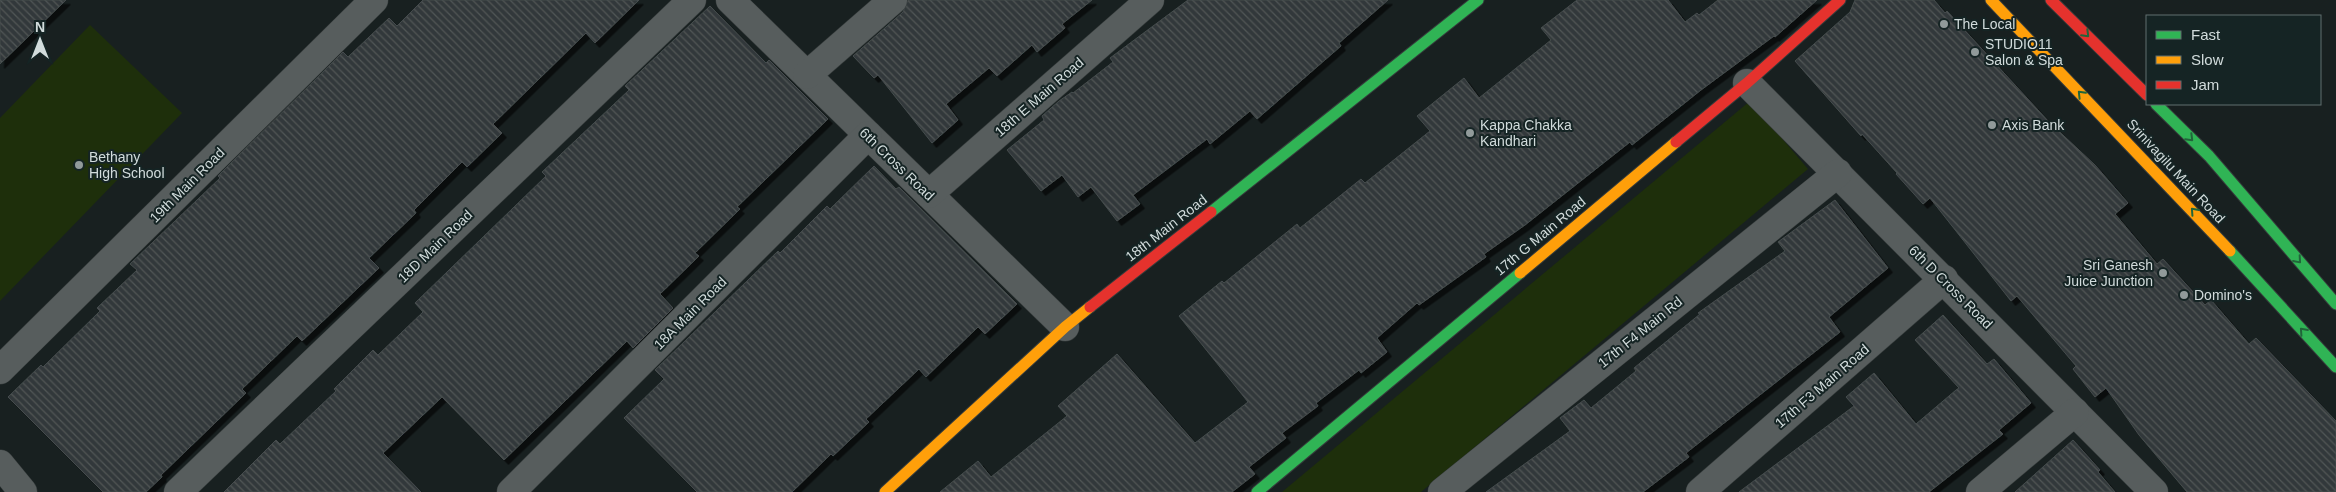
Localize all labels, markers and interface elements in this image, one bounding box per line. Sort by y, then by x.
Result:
north arrow [15,15,65,65]
legend [2146,15,2321,105]
place label: The Local [1954,16,2015,32]
marker: The Local [1938,18,1950,30]
text: N [35,19,45,35]
text: Fast [2191,26,2221,43]
one-way arrow [2080,28,2089,37]
place label: STUDIO11 Salon & Spa [1985,36,2063,68]
marker: STUDIO11 Salon & Spa [1969,46,1981,58]
text: Slow [2191,51,2224,68]
street label: 18th E Main Road [991,54,1087,140]
text: Jam [2191,76,2219,93]
one-way arrow [2078,90,2087,99]
street label: Srinivagilu Main Road [2124,116,2228,226]
place label: Kappa Chakka Kandhari [1480,117,1572,149]
place label: Axis Bank [2002,117,2065,133]
marker: Axis Bank [1986,119,1998,131]
street label: 6th Cross Road [856,124,938,204]
marker: Kappa Chakka Kandhari [1464,127,1476,139]
one-way arrow [2185,132,2194,141]
street label: 19th Main Road [146,144,228,226]
place label: Bethany High School [89,149,165,181]
marker: Bethany High School [73,159,85,171]
street label: 18th Main Road [1122,191,1210,265]
street label: 17th G Main Road [1491,193,1589,279]
street label: 18D Main Road [394,206,476,286]
one-way arrow [2191,207,2200,216]
street label: 6th D Cross Road [1906,242,1996,332]
one-way arrow [2292,254,2301,263]
place label: Sri Ganesh Juice Junction [2064,257,2153,289]
marker: Sri Ganesh Juice Junction [2157,267,2169,279]
street label: 18A Main Road [650,273,730,353]
place label: Domino's [2194,287,2252,303]
marker: Domino's [2178,289,2190,301]
street label: 17th F4 Main Rd [1595,293,1685,371]
one-way arrow [2300,327,2309,336]
street label: 17th F3 Main Road [1772,341,1872,431]

